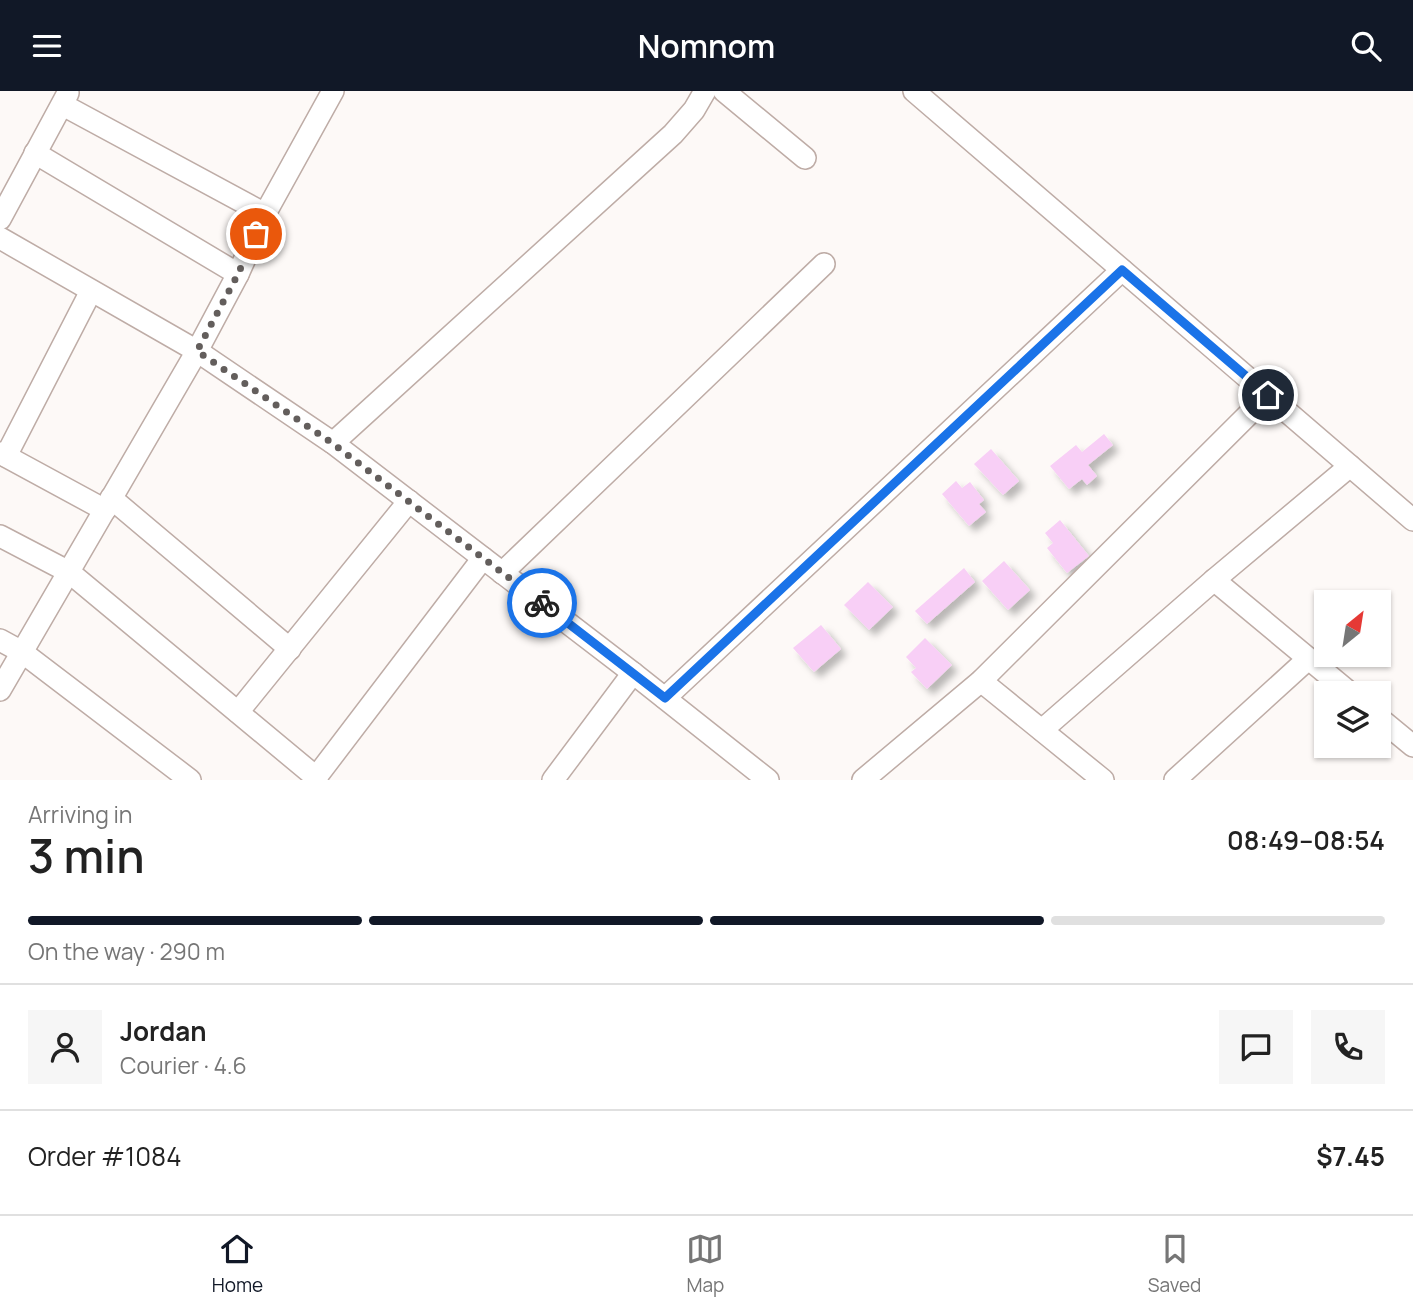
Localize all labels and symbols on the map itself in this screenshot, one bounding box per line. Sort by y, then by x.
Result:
pin [226,204,286,264]
pin [1238,365,1298,425]
courier [507,568,577,638]
north arrow [1314,590,1391,667]

